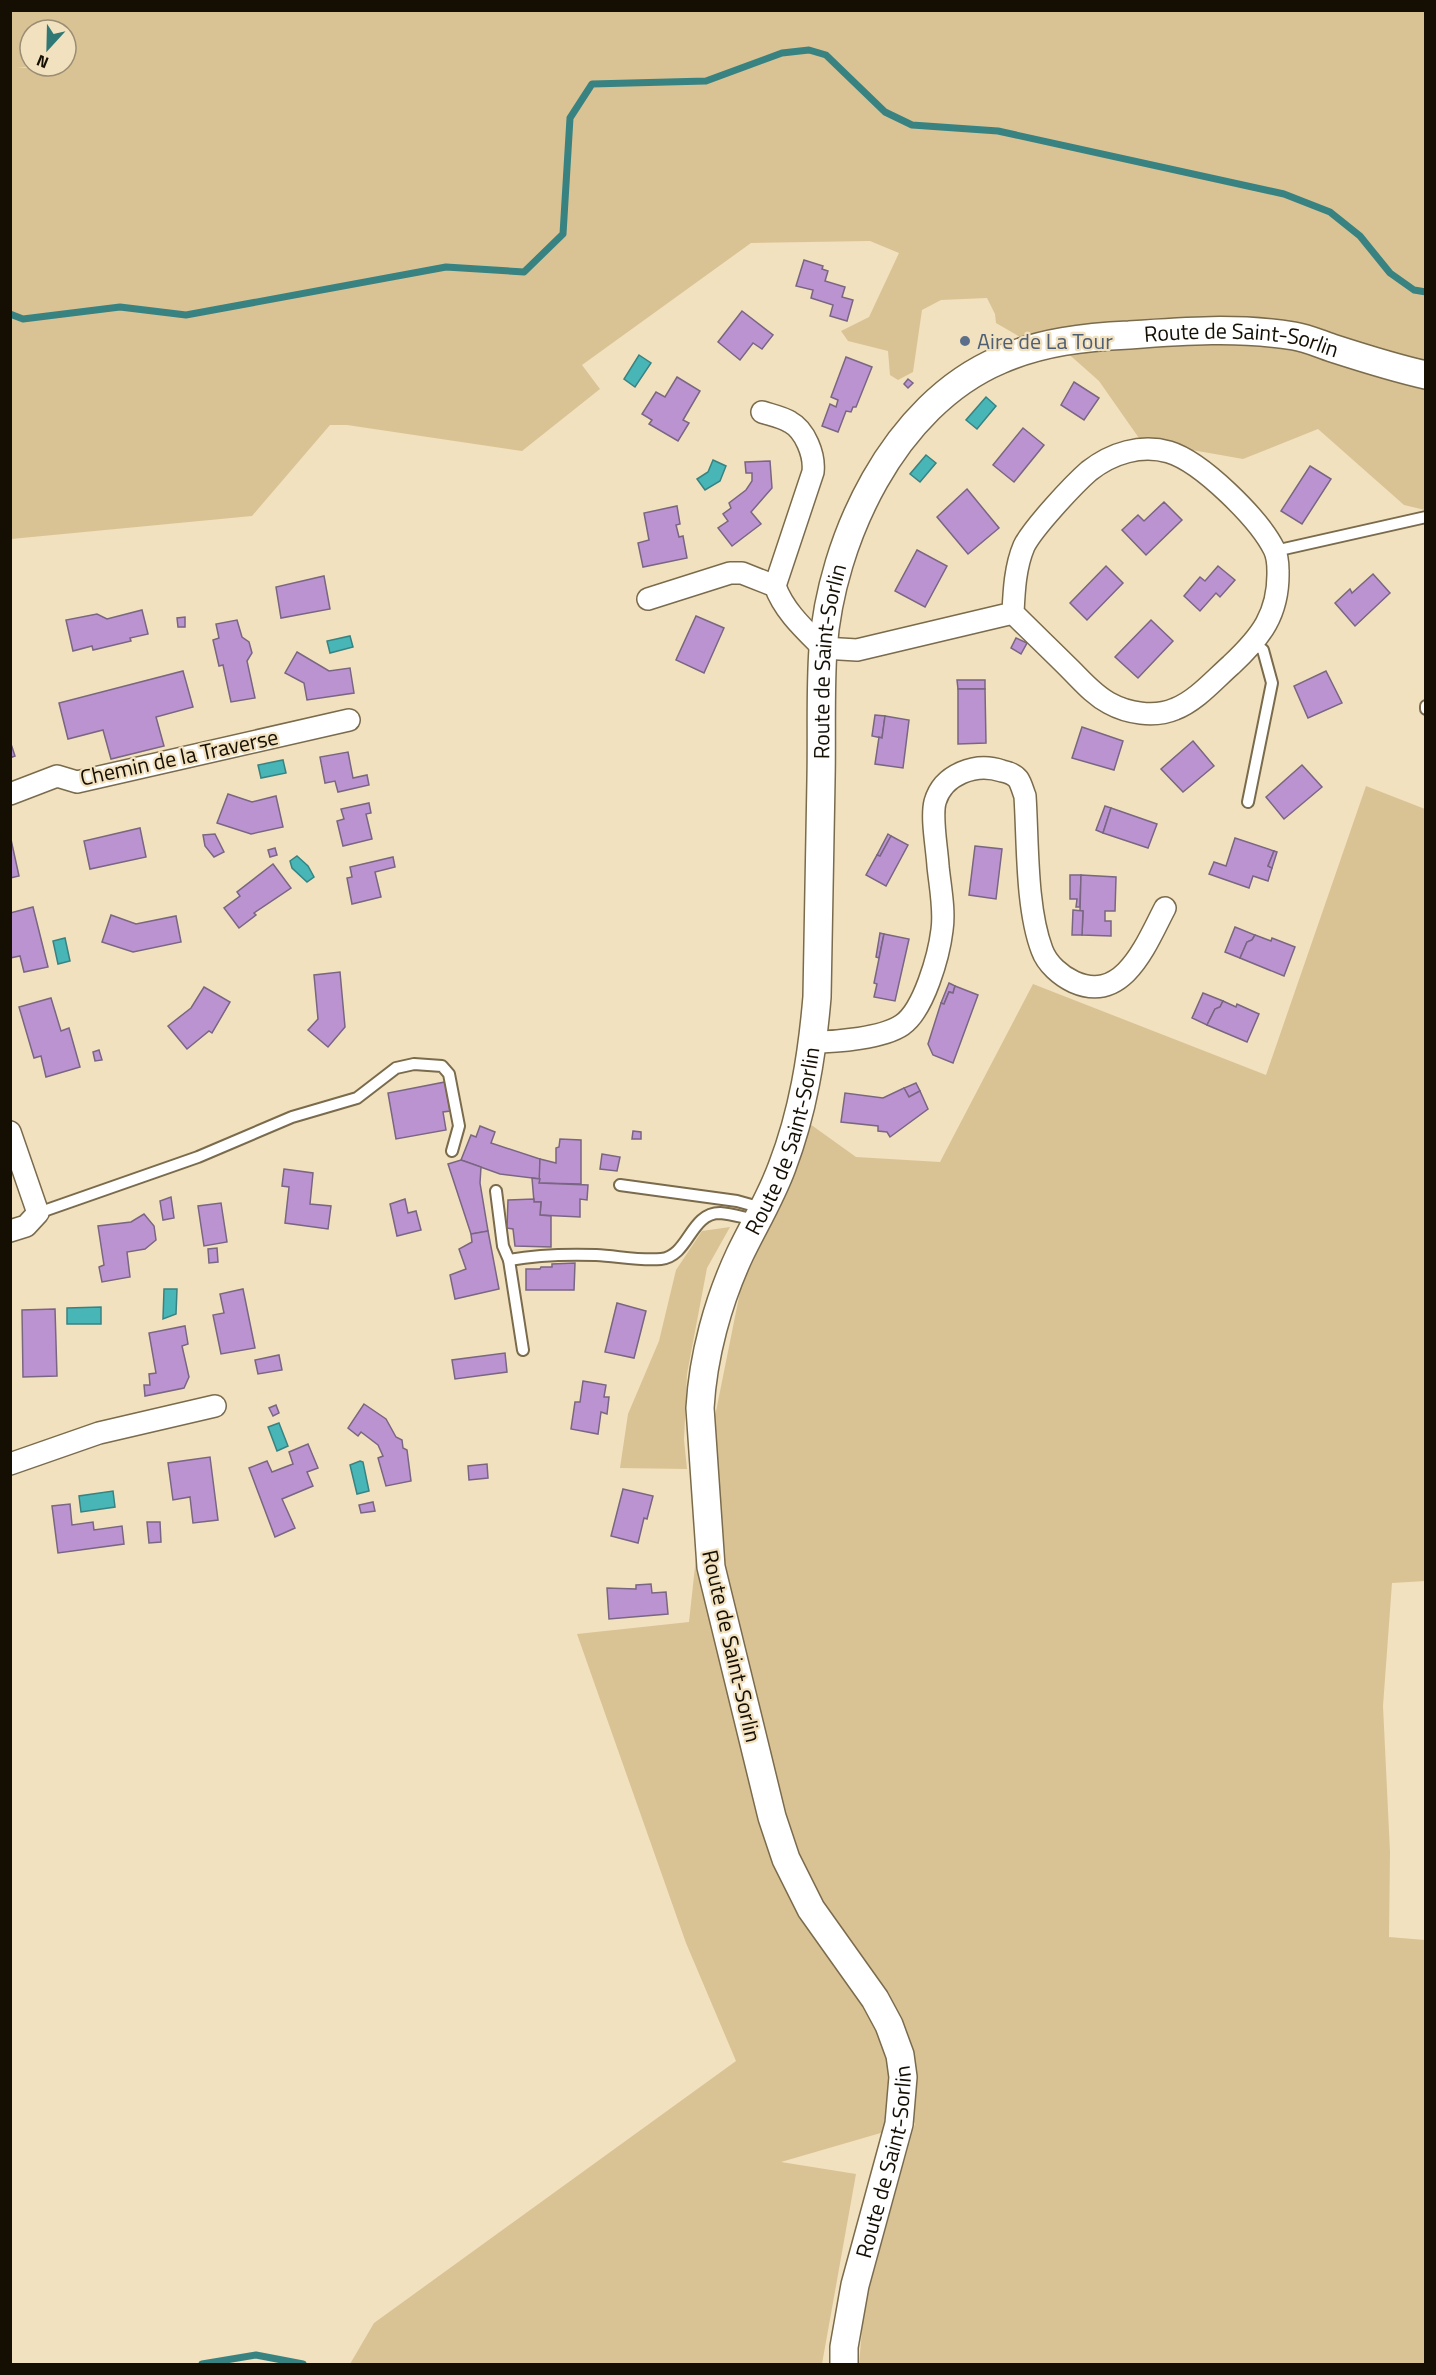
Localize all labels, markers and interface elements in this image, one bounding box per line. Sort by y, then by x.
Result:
north arrow [18,18,78,78]
text: N [33,49,52,75]
street label: Route de Saint-Sorlin [1143,314,1343,366]
place label: Aire de La Tour [977,324,1113,358]
marker: Aire de La Tour [958,334,972,348]
street label: Route de Saint-Sorlin [804,560,855,759]
street label: Chemin de la Traverse [77,719,281,795]
street label: Route de Saint-Sorlin [736,1045,828,1241]
street label: Route de Saint-Sorlin [693,1546,771,1746]
street label: Route de Saint-Sorlin [846,2063,920,2262]

